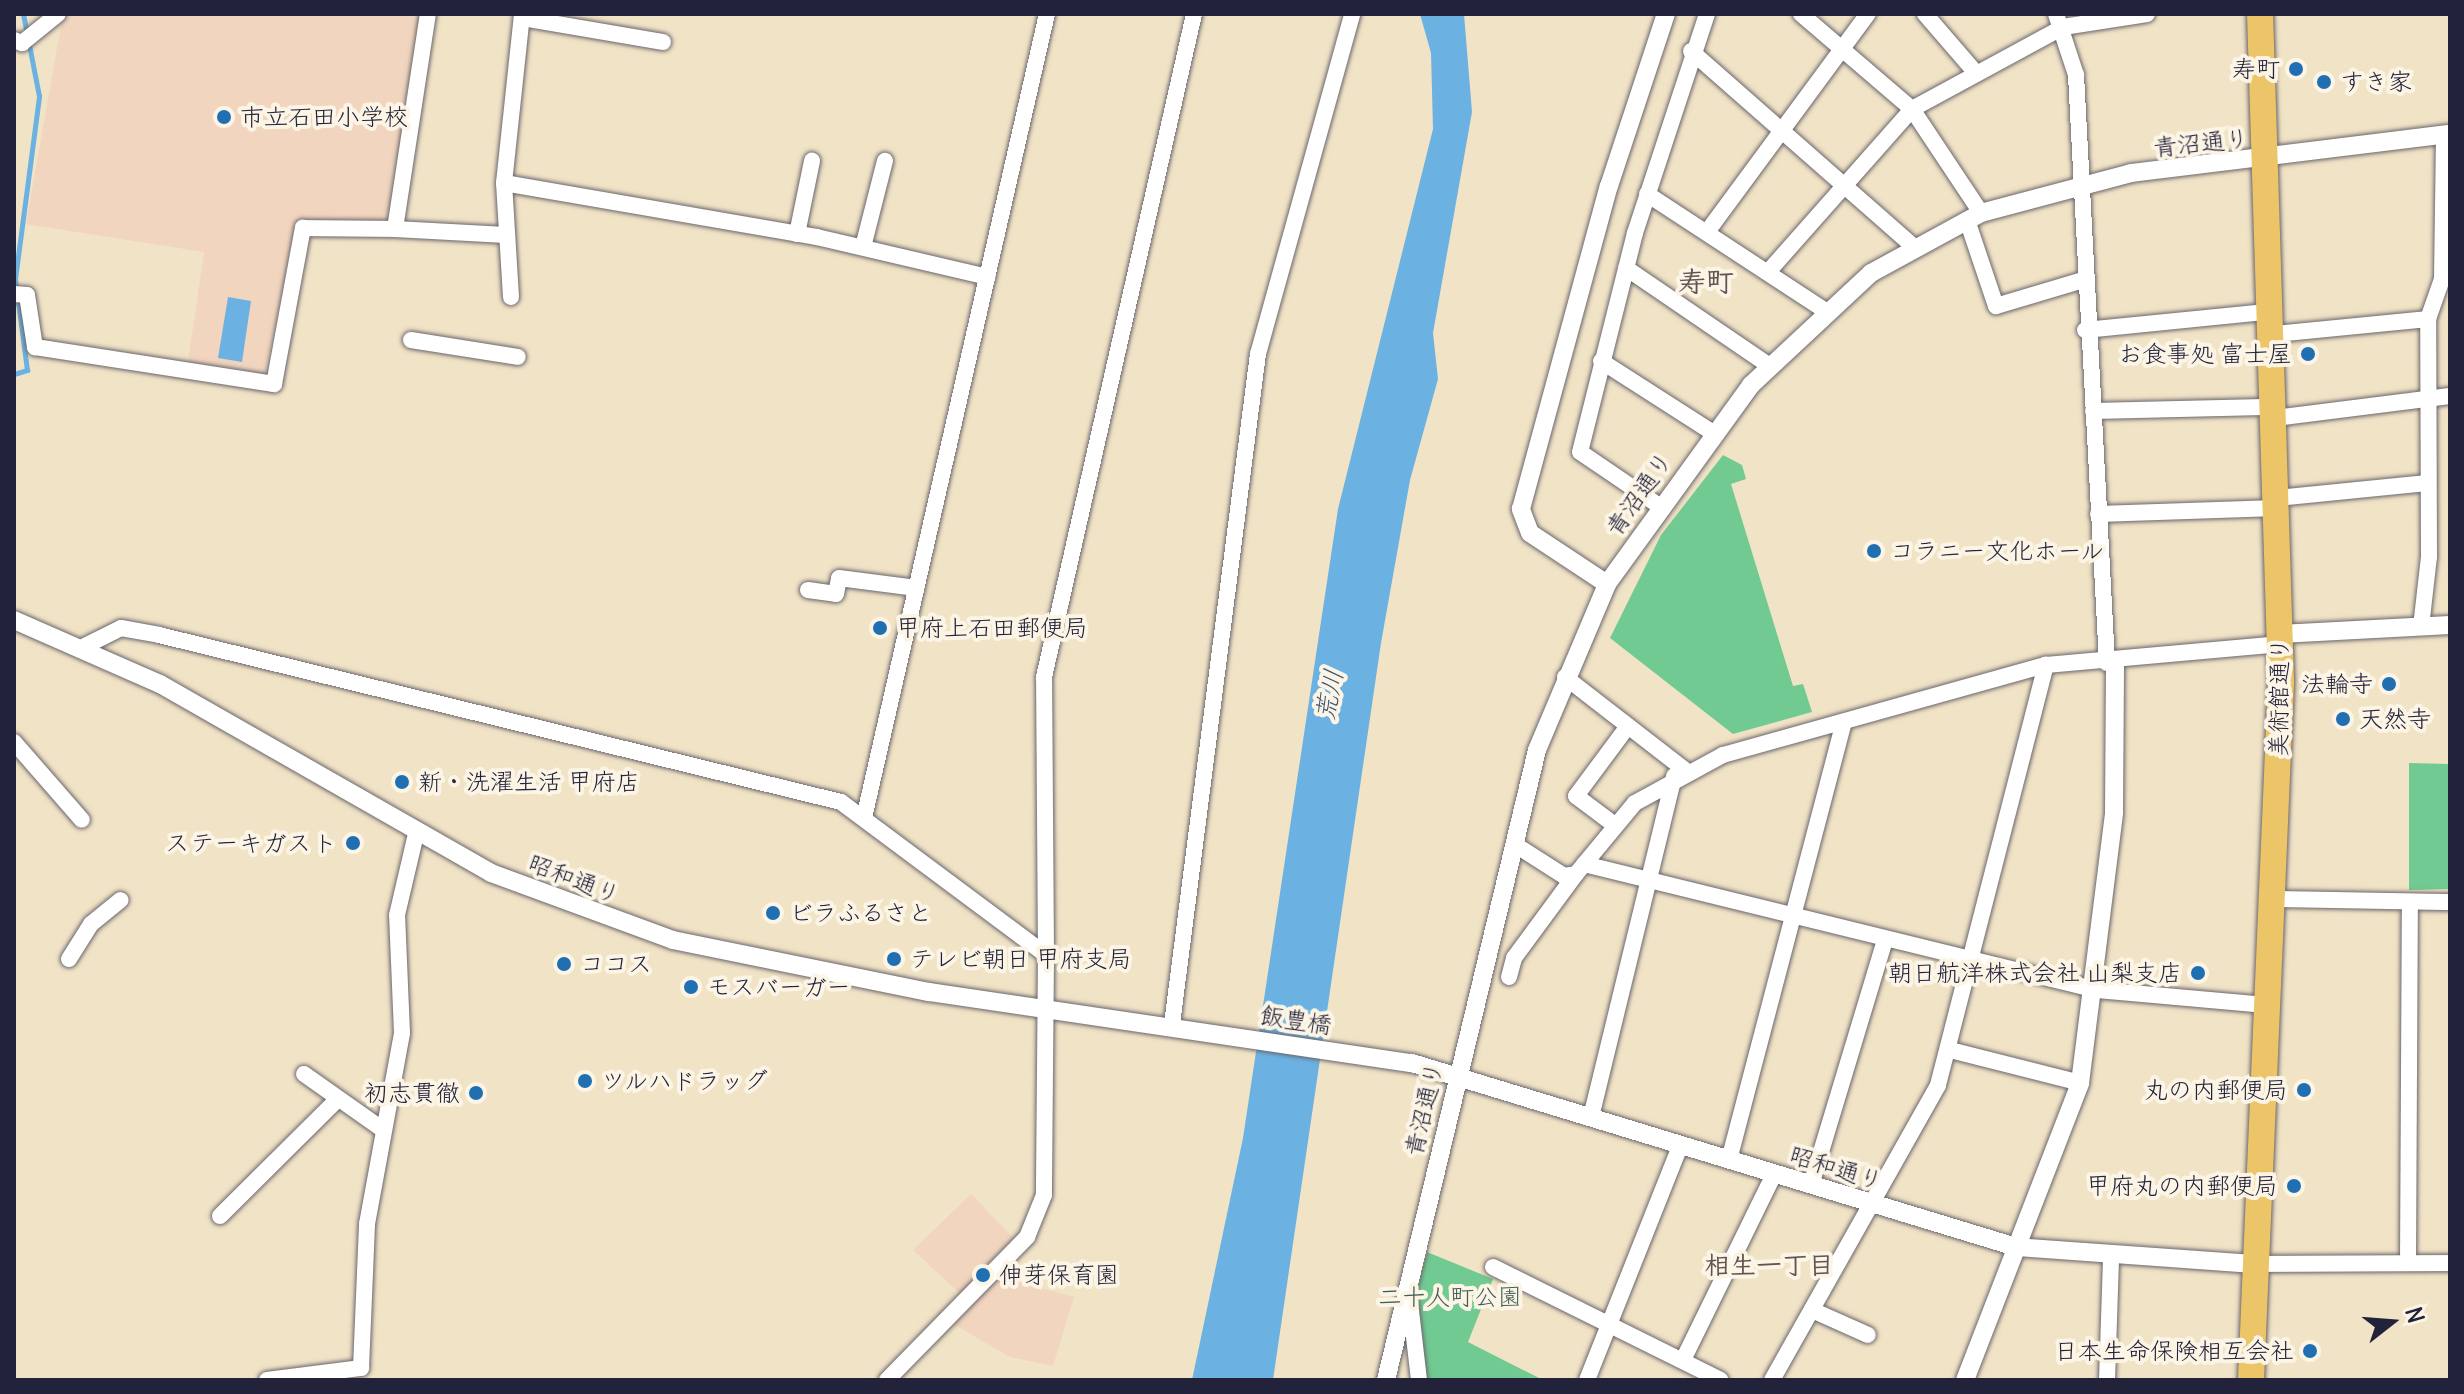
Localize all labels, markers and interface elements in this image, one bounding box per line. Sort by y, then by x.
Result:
place label: 寿町 [2232,55,2280,83]
marker: 寿町 [2287,60,2305,78]
place label: すき家 [2340,68,2412,96]
marker: すき家 [2315,73,2333,91]
place label: 市立石田小学校 [240,103,408,131]
marker: 市立石田小学校 [215,108,233,126]
street label: 青沼通り [2152,124,2250,162]
district label: 寿町 [1678,264,1734,298]
place label: お食事処 富士屋 [2118,340,2292,368]
marker: お食事処 富士屋 [2299,345,2317,363]
street label: 青沼通り [1600,446,1678,542]
place label: コラニー文化ホール [1890,537,2106,565]
marker: コラニー文化ホール [1865,542,1883,560]
place label: 甲府上石田郵便局 [896,614,1088,642]
marker: 甲府上石田郵便局 [871,619,889,637]
street label: 美術館通り [2264,637,2294,757]
water label: 荒川 [1309,667,1349,723]
place label: 法輪寺 [2301,670,2373,698]
marker: 法輪寺 [2380,675,2398,693]
place label: 天然寺 [2359,705,2431,733]
marker: 天然寺 [2334,710,2352,728]
place label: 新・洗濯生活 甲府店 [418,768,640,796]
marker: 新・洗濯生活 甲府店 [393,773,411,791]
place label: ステーキガスト [169,829,337,857]
marker: ステーキガスト [344,834,362,852]
street label: 昭和通り [524,848,624,910]
place label: ビラふるさと [789,899,933,927]
marker: ビラふるさと [764,904,782,922]
place label: テレビ朝日 甲府支局 [910,945,1132,973]
place label: ココス [580,950,652,978]
marker: テレビ朝日 甲府支局 [885,950,903,968]
marker: ココス [555,955,573,973]
place label: 朝日航洋株式会社 山梨支店 [1888,959,2182,987]
marker: 朝日航洋株式会社 山梨支店 [2189,964,2207,982]
place label: モスバーガー [707,973,851,1001]
marker: モスバーガー [682,978,700,996]
street label: 飯豊橋 [1258,1000,1334,1040]
street label: 青沼通り [1399,1059,1449,1159]
place label: ツルハドラッグ [601,1067,769,1095]
marker: ツルハドラッグ [576,1072,594,1090]
place label: 丸の内郵便局 [2144,1076,2288,1104]
place label: 初志貫徹 [364,1079,460,1107]
marker: 丸の内郵便局 [2295,1081,2313,1099]
marker: 初志貫徹 [467,1084,485,1102]
street label: 昭和通り [1786,1140,1886,1196]
place label: 甲府丸の内郵便局 [2086,1172,2278,1200]
marker: 甲府丸の内郵便局 [2285,1177,2303,1195]
district label: 相生一丁目 [1704,1249,1834,1281]
place label: 伸芽保育園 [999,1261,1119,1289]
marker: 伸芽保育園 [974,1266,992,1284]
north arrow [2352,1282,2432,1362]
park label: 二十人町公園 [1378,1283,1522,1311]
text: N [2399,1304,2431,1326]
place label: 日本生命保険相互会社 [2054,1337,2294,1365]
marker: 日本生命保険相互会社 [2301,1342,2319,1360]

